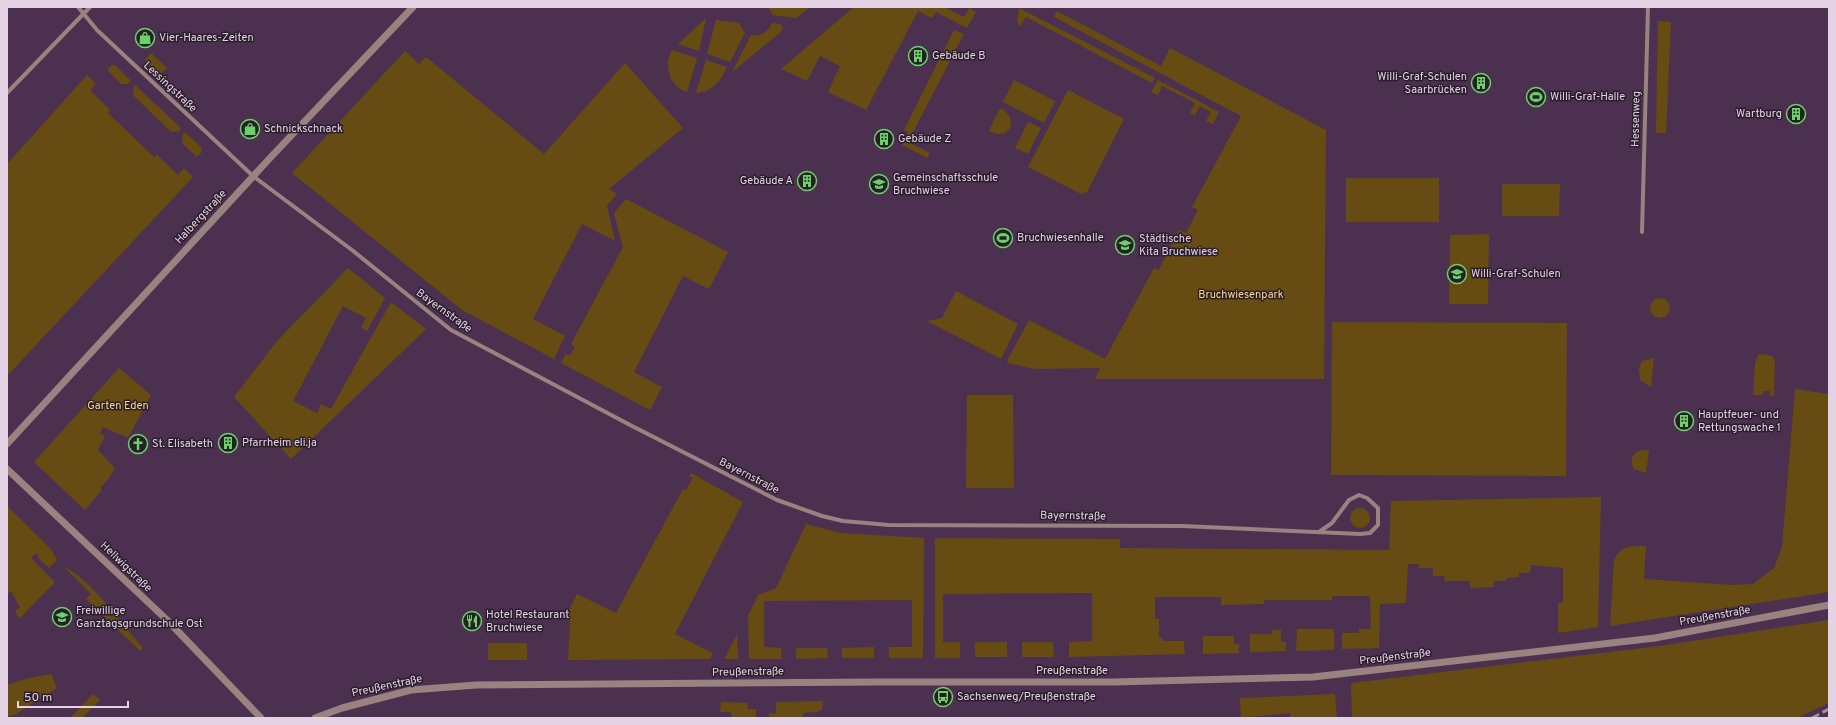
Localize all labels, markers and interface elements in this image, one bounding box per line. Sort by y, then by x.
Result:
shop icon: Vier-Haares-Zeiten [134,27,156,49]
place label: Vier-Haares-Zeiten [159,31,254,45]
building icon: Gebäude B [907,45,929,67]
place label: Gebäude B [932,49,986,63]
street label: Lessingstraße [140,59,200,115]
place label: Willi-Graf-Schulen Saarbrücken [1377,70,1467,97]
building icon: Willi-Graf-Schulen Saarbrücken [1470,72,1492,94]
sports icon: Willi-Graf-Halle [1525,86,1547,108]
place label: Willi-Graf-Halle [1550,90,1625,104]
street label: Hessenweg [1629,91,1643,147]
building icon: Wartburg [1785,103,1807,125]
place label: Wartburg [1736,107,1782,121]
shop icon: Schnickschnack [239,118,261,140]
place label: Schnickschnack [264,122,343,136]
building icon: Gebäude Z [873,128,895,150]
place label: Gebäude Z [898,132,951,146]
building icon: Gebäude A [796,170,818,192]
place label: Gemeinschaftsschule Bruchwiese [893,171,998,198]
school or university icon: Gemeinschaftsschule Bruchwiese [868,173,890,195]
place label: Gebäude A [740,174,793,188]
street label: Halbergstraße [172,187,230,247]
sports icon: Bruchwiesenhalle [992,227,1014,249]
place label: Bruchwiesenhalle [1017,231,1104,245]
place label: Städtische Kita Bruchwiese [1139,232,1218,259]
school or university icon: Städtische Kita Bruchwiese [1114,234,1136,256]
school or university icon: Willi-Graf-Schulen [1446,263,1468,285]
place label: Willi-Graf-Schulen [1471,267,1561,281]
street label: Bayernstraße [413,286,475,336]
park label: Bruchwiesenpark [1198,288,1284,302]
park label: Garten Eden [87,399,149,413]
place label: Hauptfeuer- und Rettungswache 1 [1698,408,1781,435]
building icon: Hauptfeuer- und Rettungswache 1 [1673,410,1695,432]
building icon: Pfarrheim eli.ja [217,432,239,454]
church icon: St. Elisabeth [127,433,149,455]
place label: Pfarrheim eli.ja [242,436,317,450]
place label: St. Elisabeth [152,437,213,451]
street label: Bayernstraße [716,455,782,497]
street label: Bayernstraße [1040,508,1106,524]
street label: Hellwigstraße [97,539,155,595]
street label: Preußenstraße [1678,603,1752,629]
place label: Freiwillige Ganztagsgrundschule Ost [76,604,203,631]
school or university icon: Freiwillige Ganztagsgrundschule Ost [51,606,73,628]
place label: Hotel Restaurant Bruchwiese [486,608,569,635]
restaurant icon: Hotel Restaurant Bruchwiese [461,610,483,632]
street label: Preußenstraße [1358,646,1432,668]
street label: Preußenstraße [712,664,784,680]
street label: Preußenstraße [1036,664,1108,678]
street label: Preußenstraße [350,672,424,700]
scale bar [18,683,128,709]
bus stop icon: Sachsenweg/Preußenstraße [932,686,954,708]
text: 50 m [24,690,52,706]
place label: Sachsenweg/Preußenstraße [957,690,1096,704]

